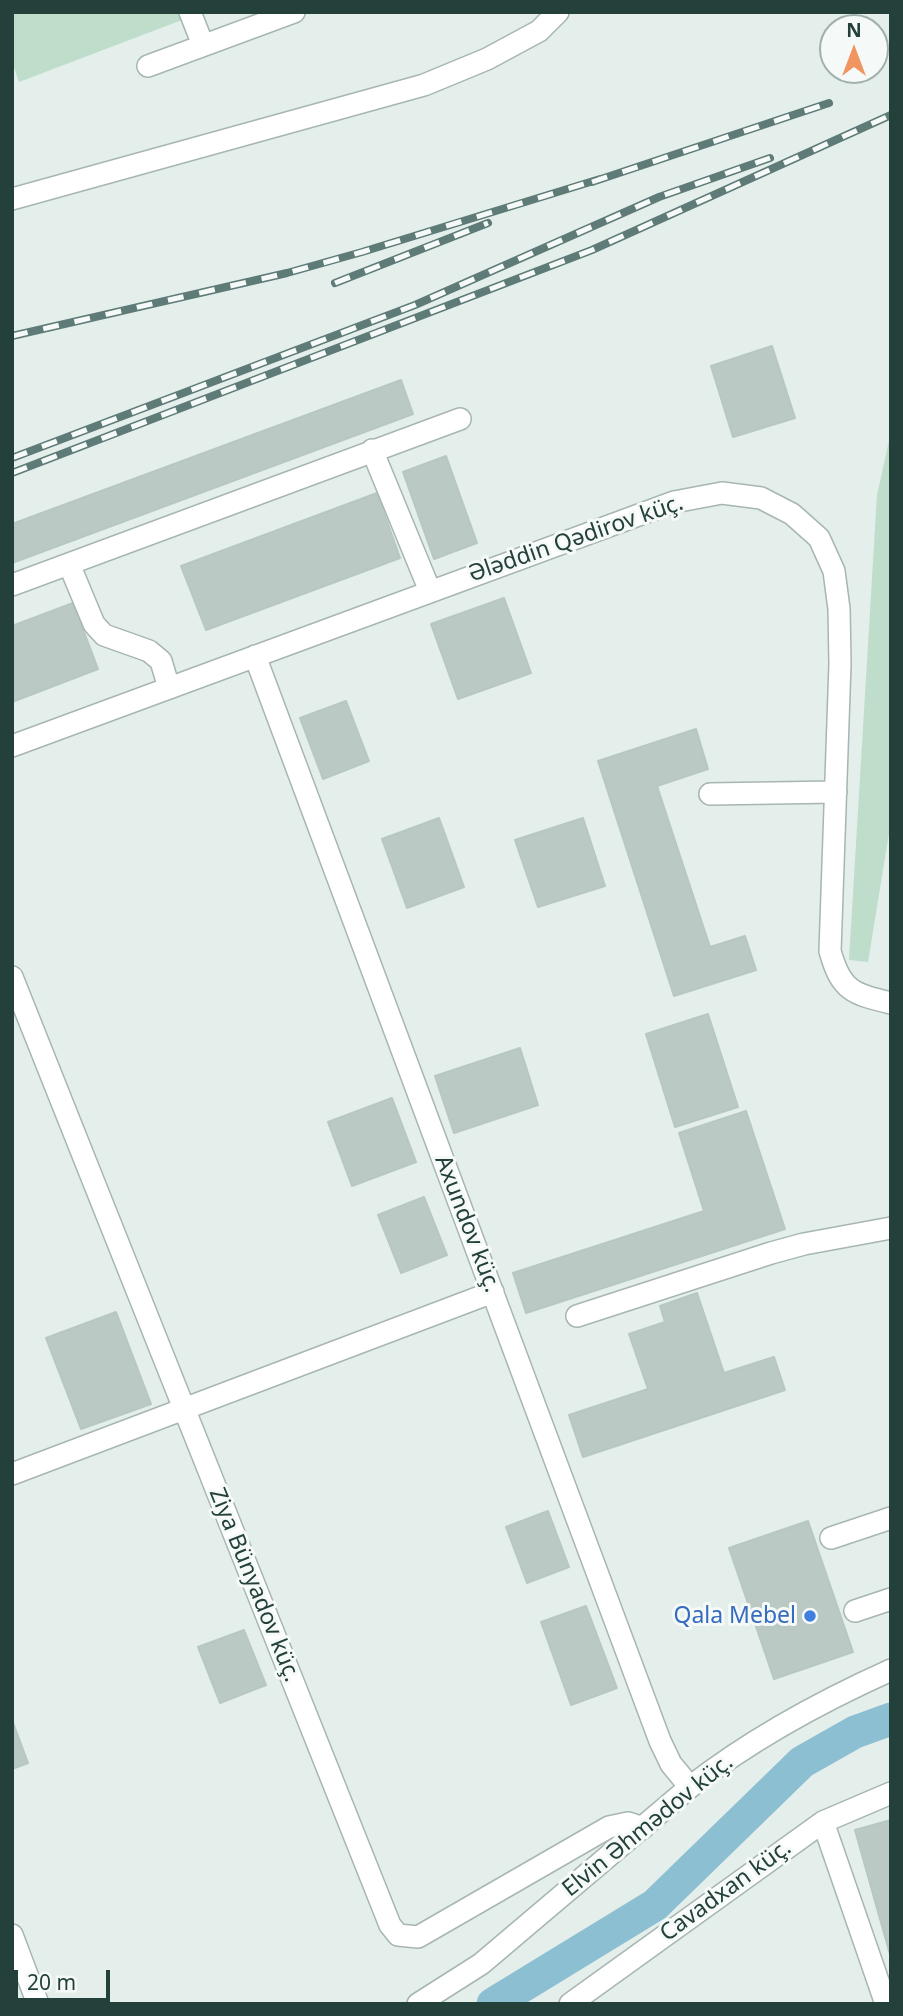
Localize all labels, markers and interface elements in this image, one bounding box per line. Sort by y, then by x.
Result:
north arrow [819,14,889,84]
text: N [846,17,862,43]
street label: Ələddin Qədirov küç. [465,489,687,589]
street label: Axundov küç. [428,1152,506,1296]
street label: Ziya Bünyadov küç. [202,1484,306,1686]
place label: Qala Mebel [673,1602,796,1630]
marker: Qala Mebel [802,1608,818,1624]
street label: Elvin Əhmədov küç. [557,1749,739,1903]
street label: Cavadxan küç. [655,1834,797,1948]
scale bar [18,1956,114,2000]
text: 20 m [27,1968,76,1996]

